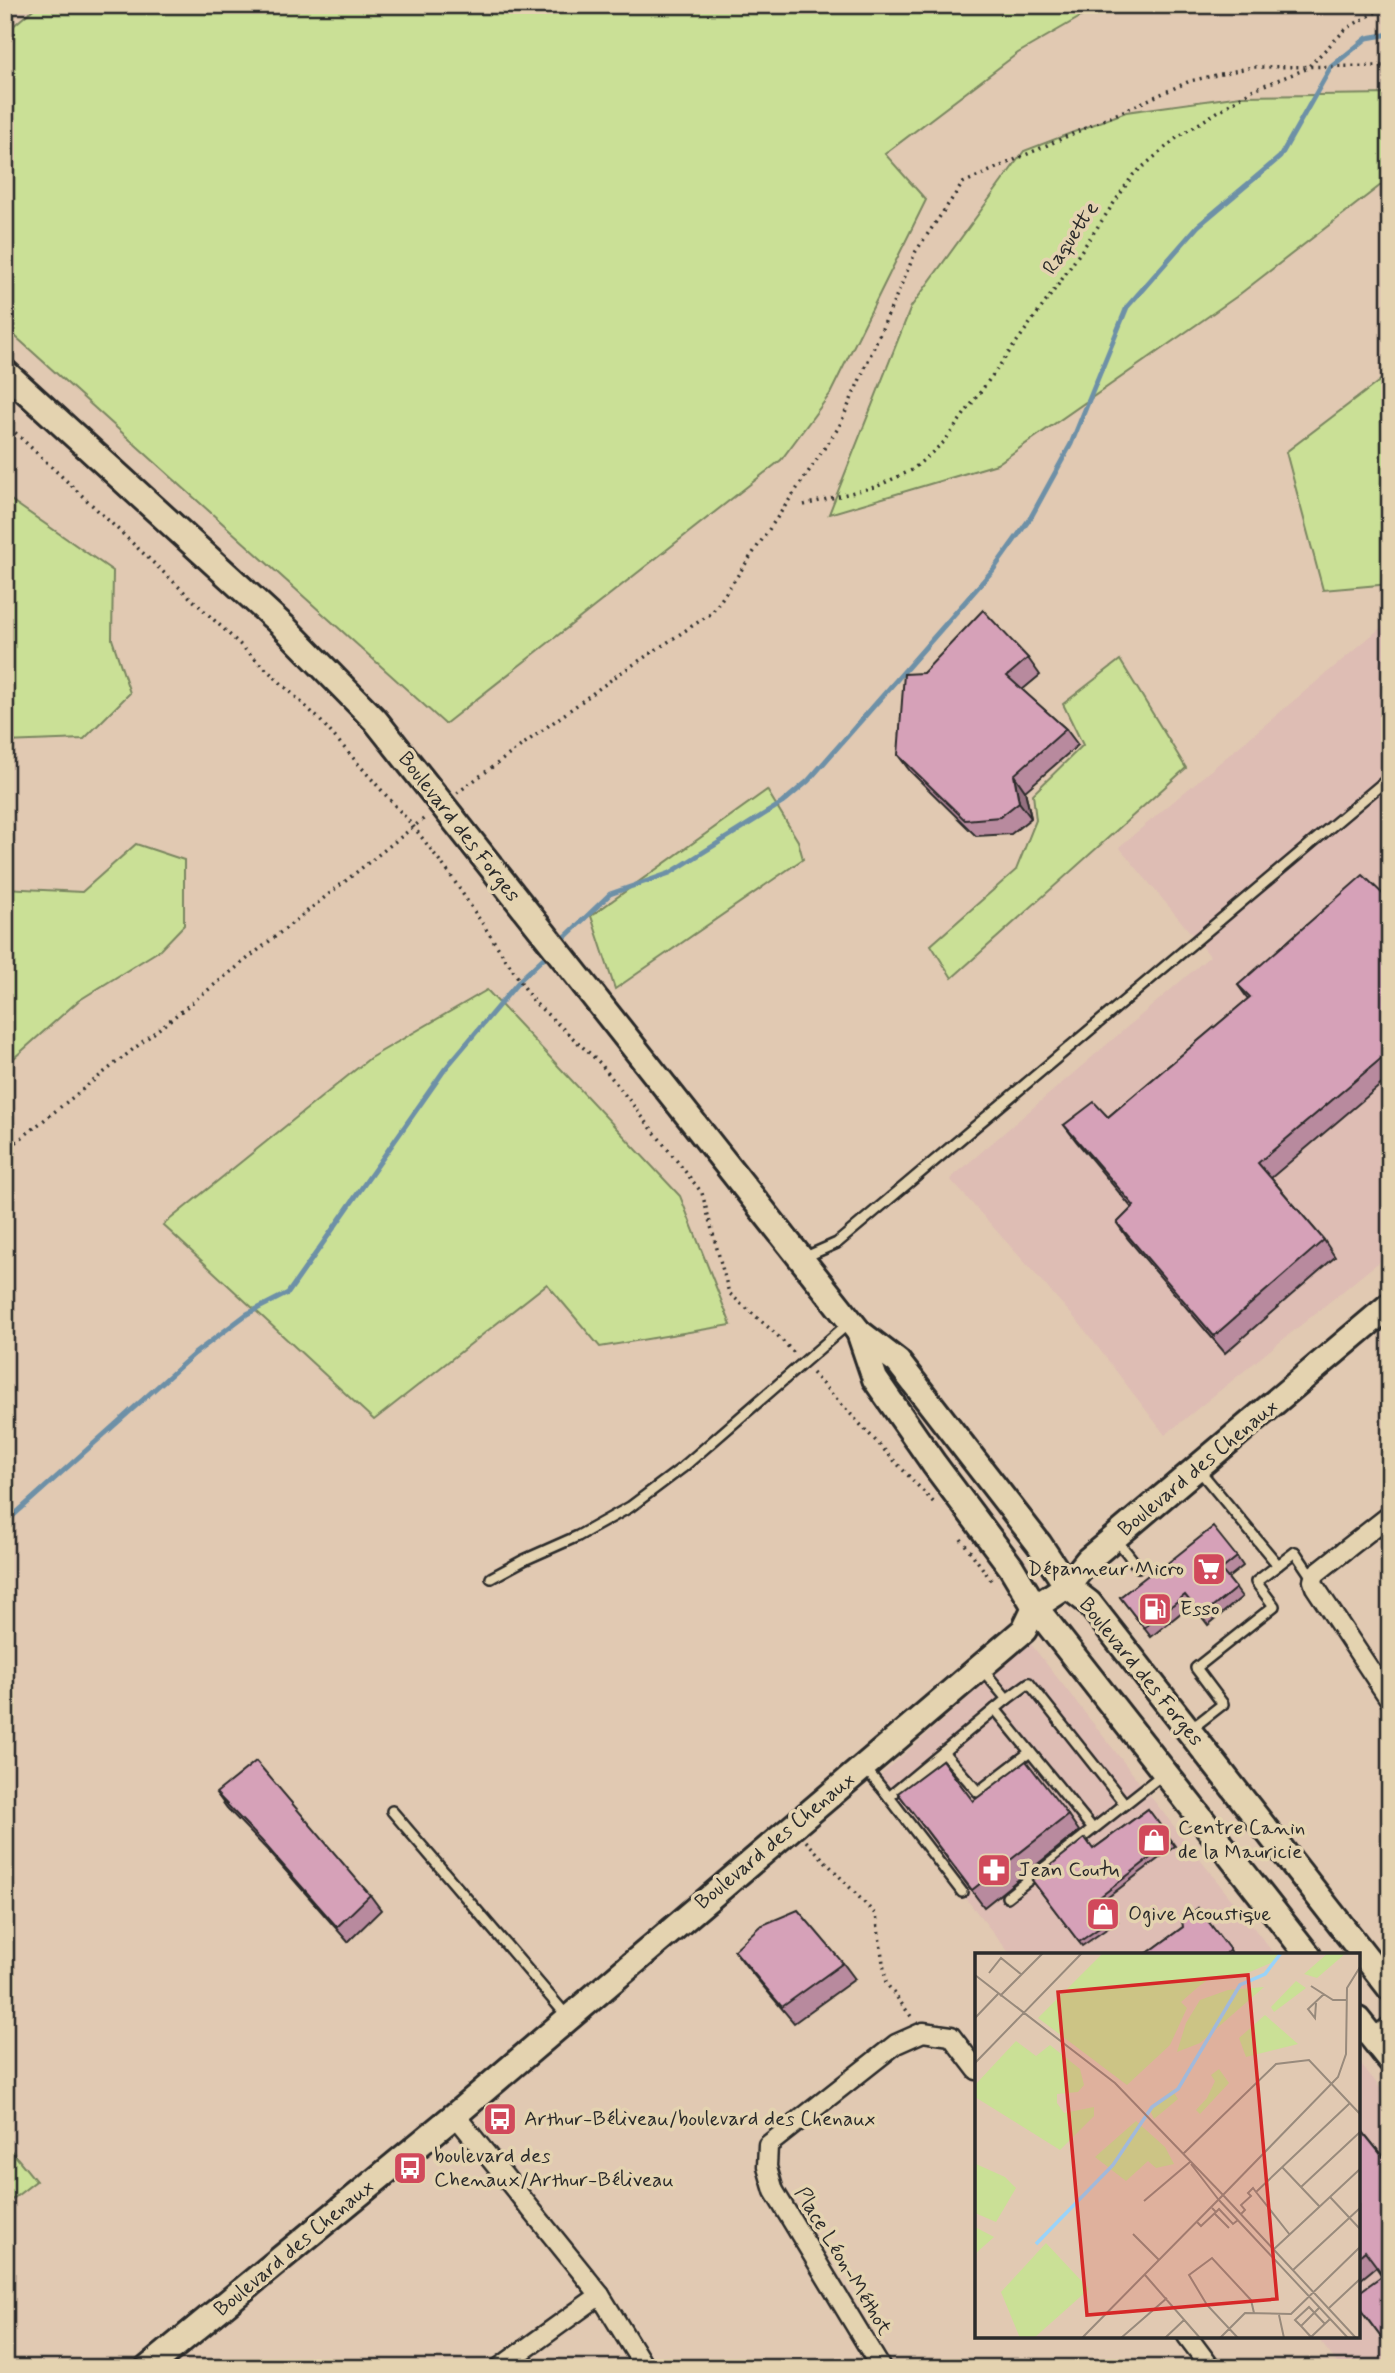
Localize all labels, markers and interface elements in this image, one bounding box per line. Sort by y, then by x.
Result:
street label: Raquette [1036,196,1106,280]
street label: Boulevard des Forges [391,746,527,908]
street label: Boulevard des Chenaux [1112,1393,1284,1543]
supermarket icon: Dépanneur Micro [1190,1550,1228,1588]
place label: Dépanneur Micro [1028,1555,1184,1583]
fuel station icon: Esso [1136,1590,1174,1628]
street label: Boulevard des Forges [1072,1592,1210,1752]
place label: Esso [1180,1595,1219,1623]
street label: Boulevard des Chenaux [689,1766,861,1916]
place label: Centre Canin de la Mauricie [1178,1814,1305,1866]
shop icon: Centre Canin de la Mauricie [1135,1821,1173,1859]
pharmacy icon: Jean Coutu [975,1851,1013,1889]
place label: Jean Coutu [1018,1856,1119,1884]
shop icon: Ogive Acoustique [1084,1895,1122,1933]
place label: Ogive Acoustique [1128,1900,1271,1928]
inset map [975,1953,1360,2338]
bus stop icon: Arthur-Béliveau/boulevard des Chenaux [481,2100,519,2138]
place label: Arthur-Béliveau/boulevard des Chenaux [524,2105,875,2133]
place label: boulevard des Chenaux/Arthur-Béliveau [434,2142,674,2194]
bus stop icon: boulevard des Chenaux/Arthur-Béliveau [391,2149,429,2187]
street label: Boulevard des Chenaux [208,2173,380,2323]
street label: Place Léon-Méthot [788,2182,899,2341]

